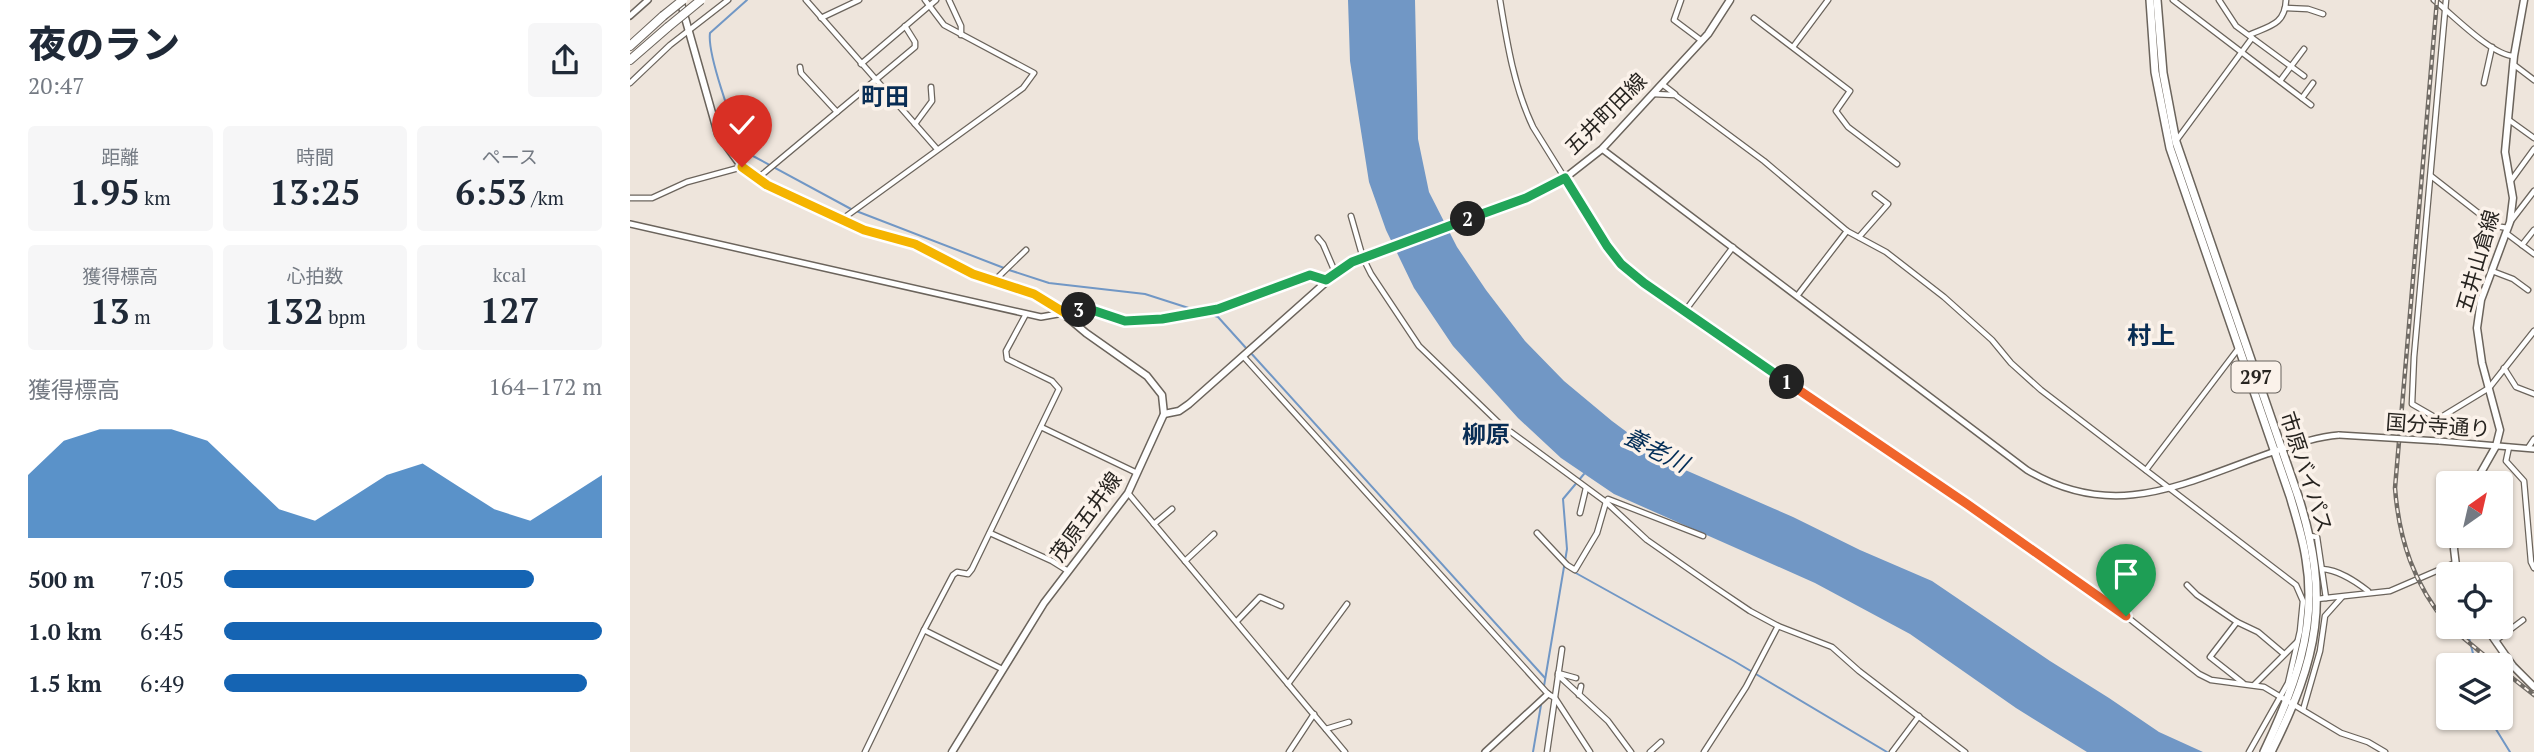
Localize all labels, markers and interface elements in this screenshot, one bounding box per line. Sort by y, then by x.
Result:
text: 夜のラン [28,19,180,69]
button: share [528,23,602,97]
street label: 五井町田線 [1558,66,1652,160]
text: 20:47 [28,70,85,101]
district label: 町田 [861,80,909,112]
pin [712,95,772,167]
icon: check [723,106,761,144]
text: 距離 [101,144,139,169]
text: 時間 [296,144,334,169]
text: ペース [482,144,538,169]
text: 1.95 [70,169,140,215]
text: 13:25 [269,169,361,215]
text: 6:53 [455,169,527,215]
text: km [140,185,171,210]
text: /km [527,185,564,210]
pin: 2 [1450,202,1486,236]
text: 2 [1462,206,1473,231]
street label: 五井山倉線 [2449,206,2505,315]
text: kcal [493,262,527,287]
text: 獲得標高 [82,263,158,288]
text: 心拍数 [286,263,344,288]
text: 127 [480,287,539,333]
text: 13 [90,288,130,334]
text: 132 [264,288,324,334]
pin: 3 [1062,292,1096,328]
text: 3 [1073,297,1084,322]
text: m [130,304,151,329]
text: bpm [324,304,366,329]
district label: 村上 [2127,319,2175,351]
road number: 297 [2232,362,2280,392]
pin: 1 [1770,364,1804,400]
text: 1 [1781,369,1792,394]
text: 164–172 m [489,371,602,402]
text: 獲得標高 [28,374,120,405]
street label: 国分寺通り [2385,407,2491,443]
street label: 市原バイパス [2274,408,2340,536]
district label: 柳原 [1462,418,1510,450]
water label: 養老川 [1618,420,1697,480]
street label: 茂原五井線 [1043,466,1127,567]
north arrow [2436,471,2513,548]
map controls [2436,471,2513,730]
pin [2096,544,2156,616]
icon: arrive [2107,555,2145,593]
button: locate [2436,562,2513,639]
text: 500 m [28,564,94,595]
text: 7:05 [140,564,184,595]
text: 1.0 km [28,616,102,647]
text: 6:45 [140,616,184,647]
button: layers [2436,653,2513,730]
text: 1.5 km [28,668,102,699]
text: 6:49 [140,668,184,699]

